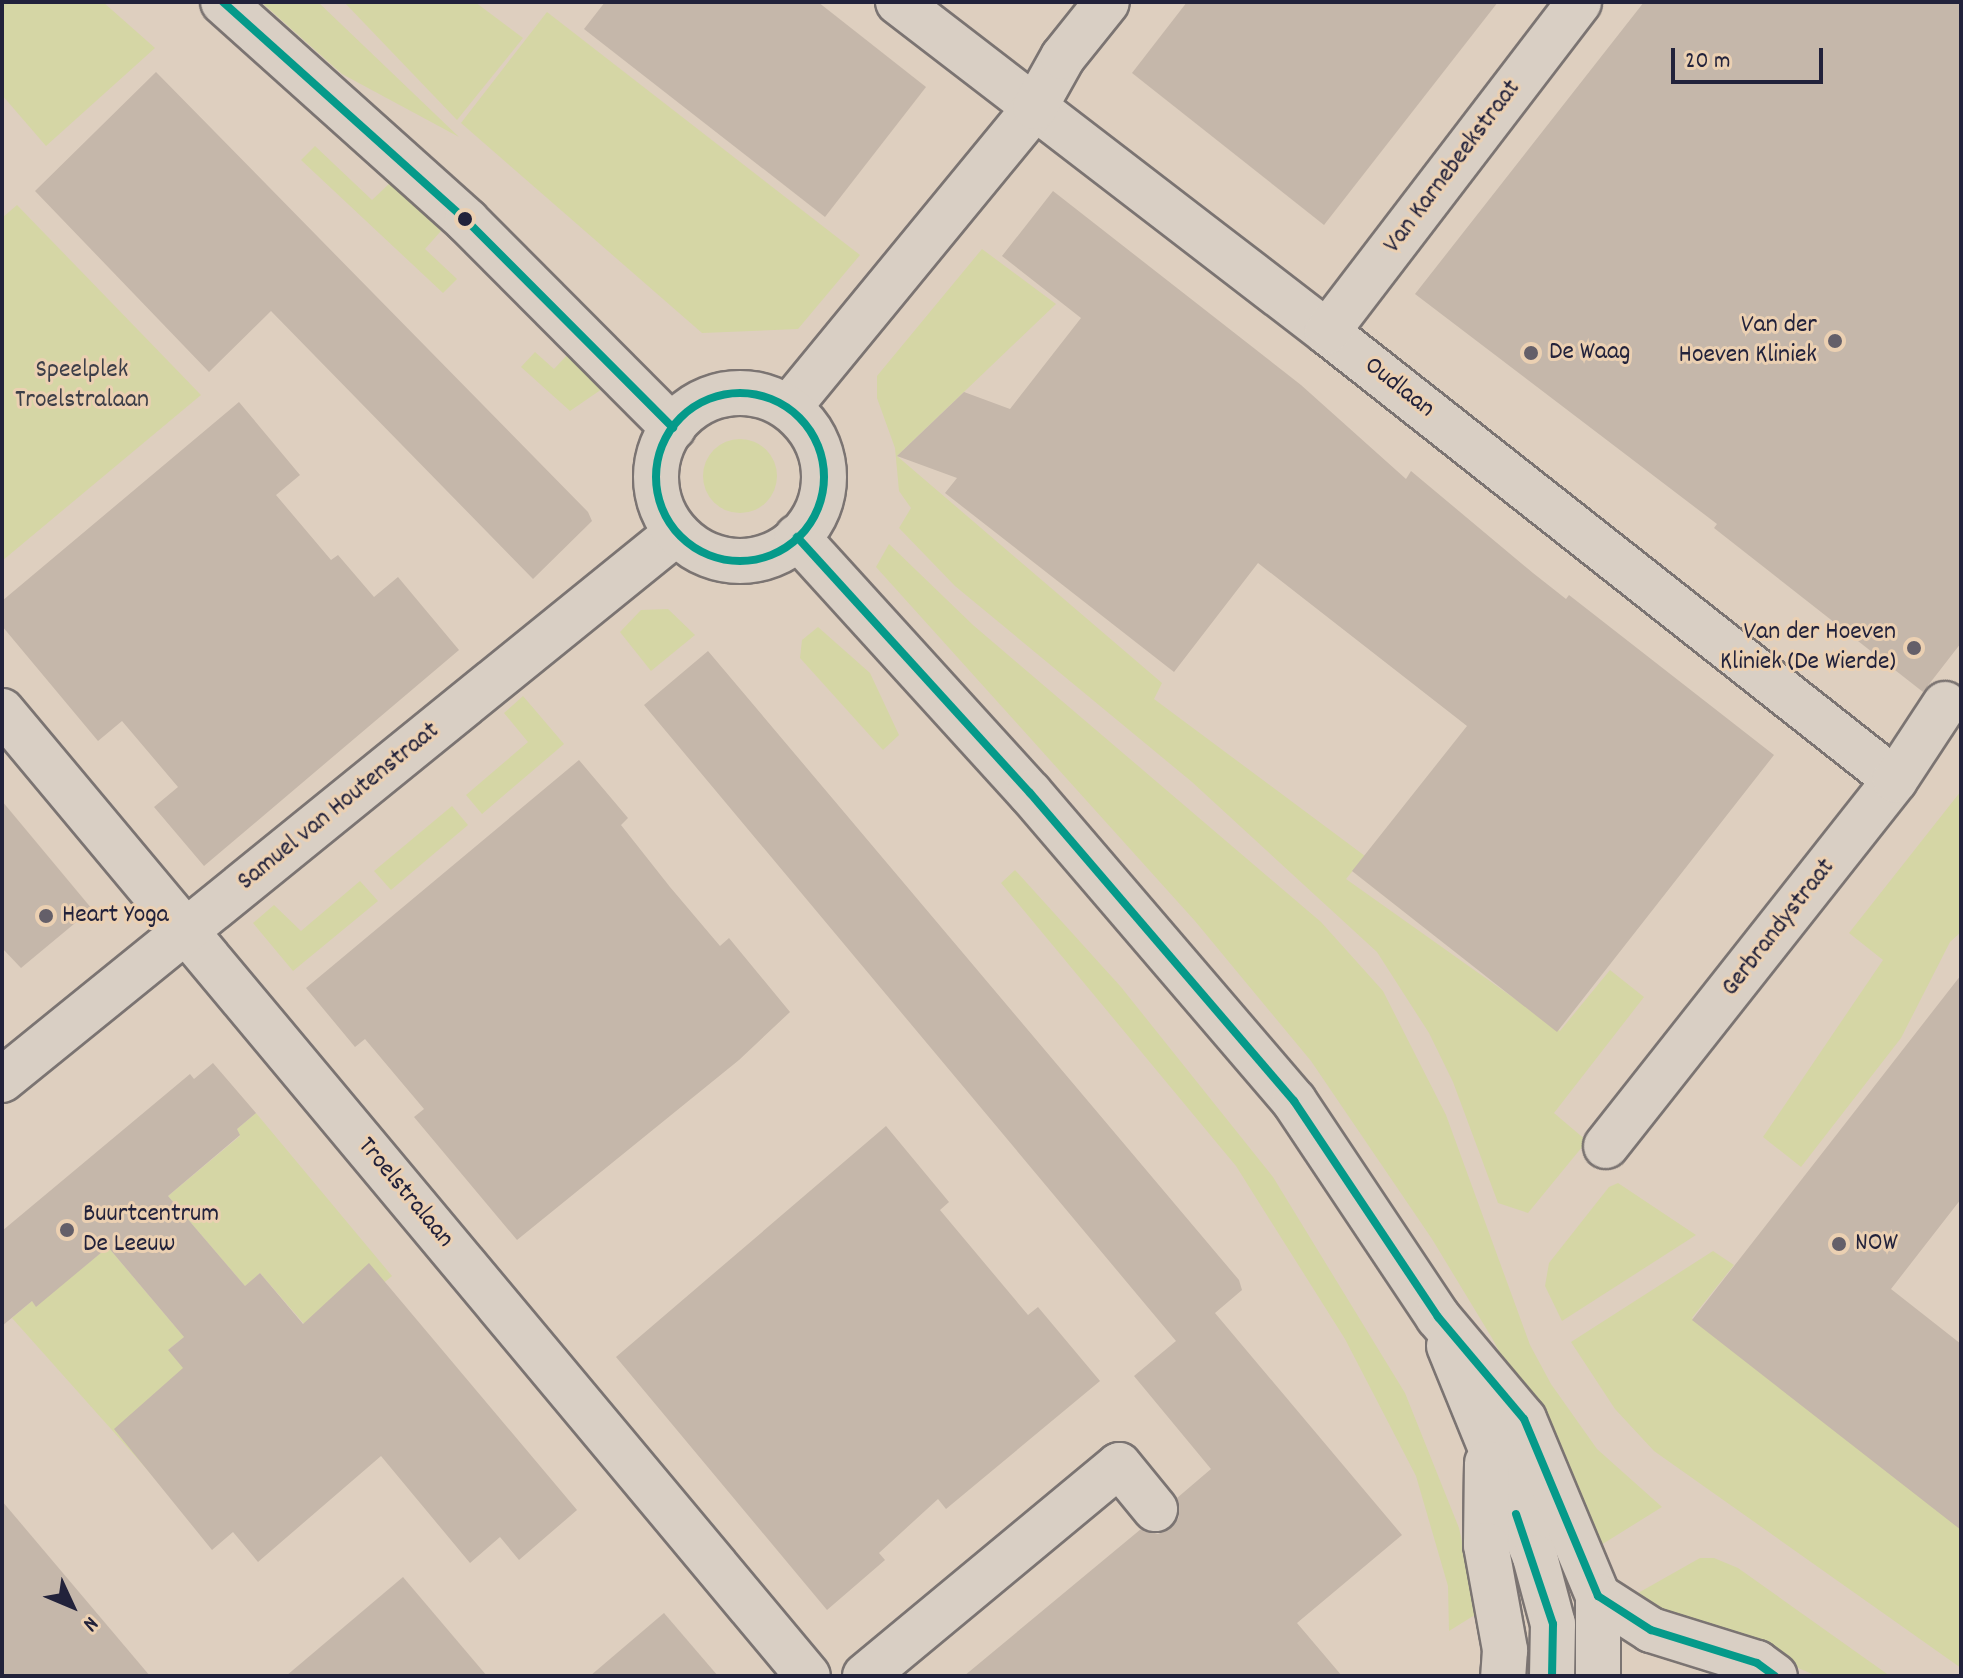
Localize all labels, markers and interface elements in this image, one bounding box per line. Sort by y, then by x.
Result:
scale bar [1675,32,1827,82]
text: 20 m [1685,45,1731,79]
street label: Van Karnebeekstraat [1378,74,1528,260]
unlabelled marker [457,211,473,227]
place label: Van der Hoeven Kliniek [1679,310,1817,372]
marker: Van der Hoeven Kliniek [1824,330,1846,352]
place label: De Waag [1549,337,1631,369]
marker: De Waag [1520,342,1542,364]
street label: Oudlaan [1358,351,1440,425]
park label: Speelplek Troelstralaan [15,355,149,416]
place label: Van der Hoeven Kliniek (De Wierde) [1720,617,1896,678]
marker: Van der Hoeven Kliniek (De Wierde) [1903,637,1925,659]
street label: Samuel van Houtenstraat [232,716,446,898]
street label: Gerbrandystraat [1716,853,1842,1003]
place label: Heart Yoga [62,900,169,932]
marker: Heart Yoga [37,907,55,925]
street label: Troelstralaan [350,1132,460,1254]
place label: Buurtcentrum De Leeuw [83,1199,219,1260]
marker: Buurtcentrum De Leeuw [58,1221,76,1239]
place label: NOW [1855,1228,1898,1260]
marker: NOW [1830,1235,1848,1253]
north arrow [32,1566,112,1646]
text: N [75,1608,105,1638]

